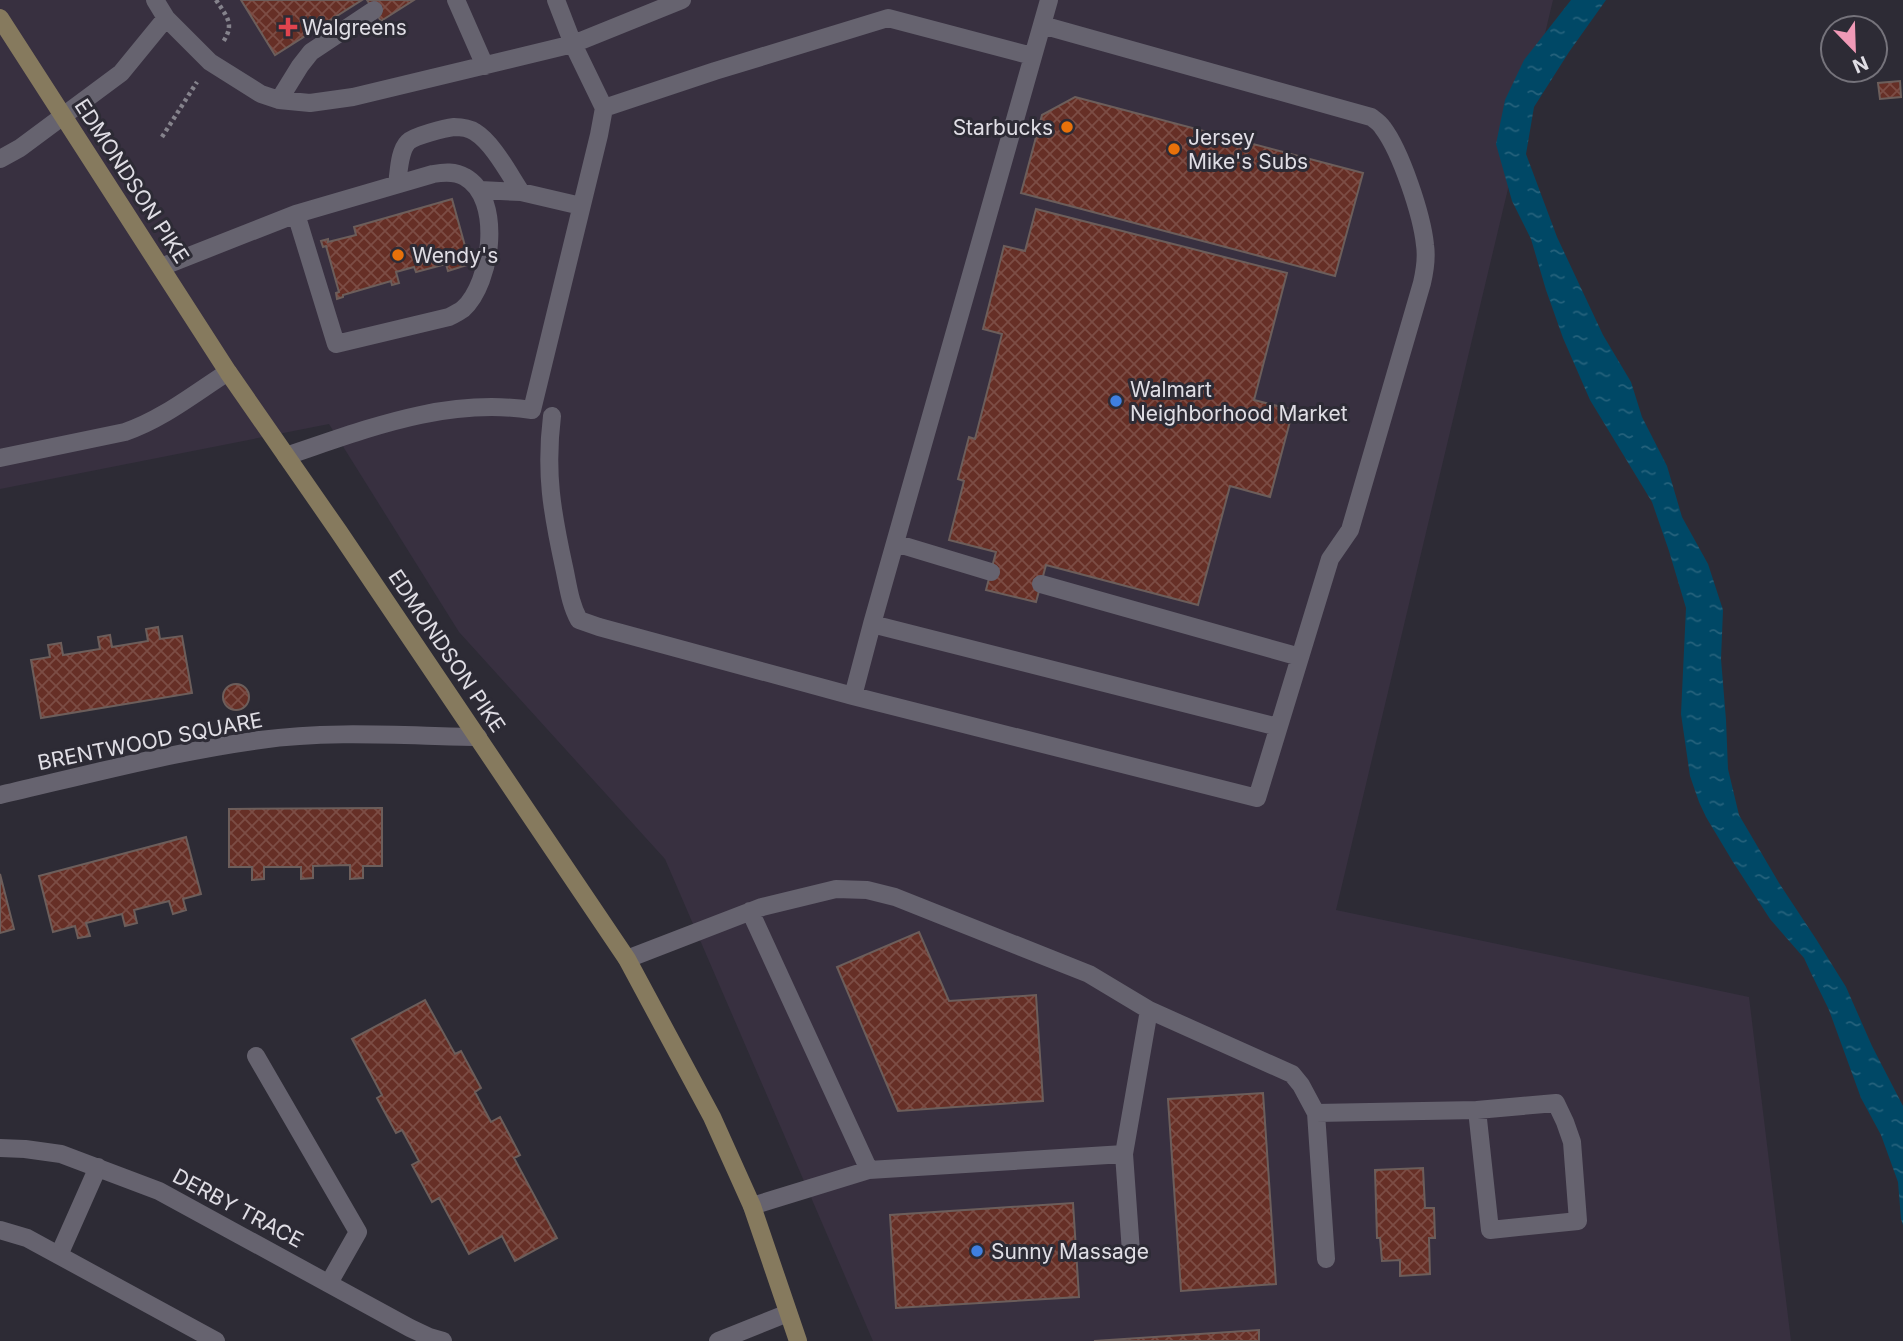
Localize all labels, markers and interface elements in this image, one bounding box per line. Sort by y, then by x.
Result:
north arrow [1819,14,1889,84]
place label: Walgreens [302,15,407,40]
marker: Walgreens [280,19,296,35]
text: N [1849,51,1872,78]
street label: EDMONDSON PIKE [70,94,194,268]
place label: Starbucks [953,115,1053,140]
marker: Starbucks [1059,119,1075,135]
place label: Jersey Mike's Subs [1188,125,1308,174]
marker: Jersey Mike's Subs [1166,141,1182,157]
place label: Wendy's [412,243,498,268]
marker: Wendy's [390,247,406,263]
place label: Walmart Neighborhood Market [1130,377,1348,426]
marker: Walmart Neighborhood Market [1108,393,1124,409]
street label: EDMONDSON PIKE [383,565,511,737]
street label: BRENTWOOD SQUARE [35,707,265,775]
street label: DERBY TRACE [169,1163,307,1253]
place label: Sunny Massage [991,1239,1149,1264]
marker: Sunny Massage [969,1243,985,1259]

